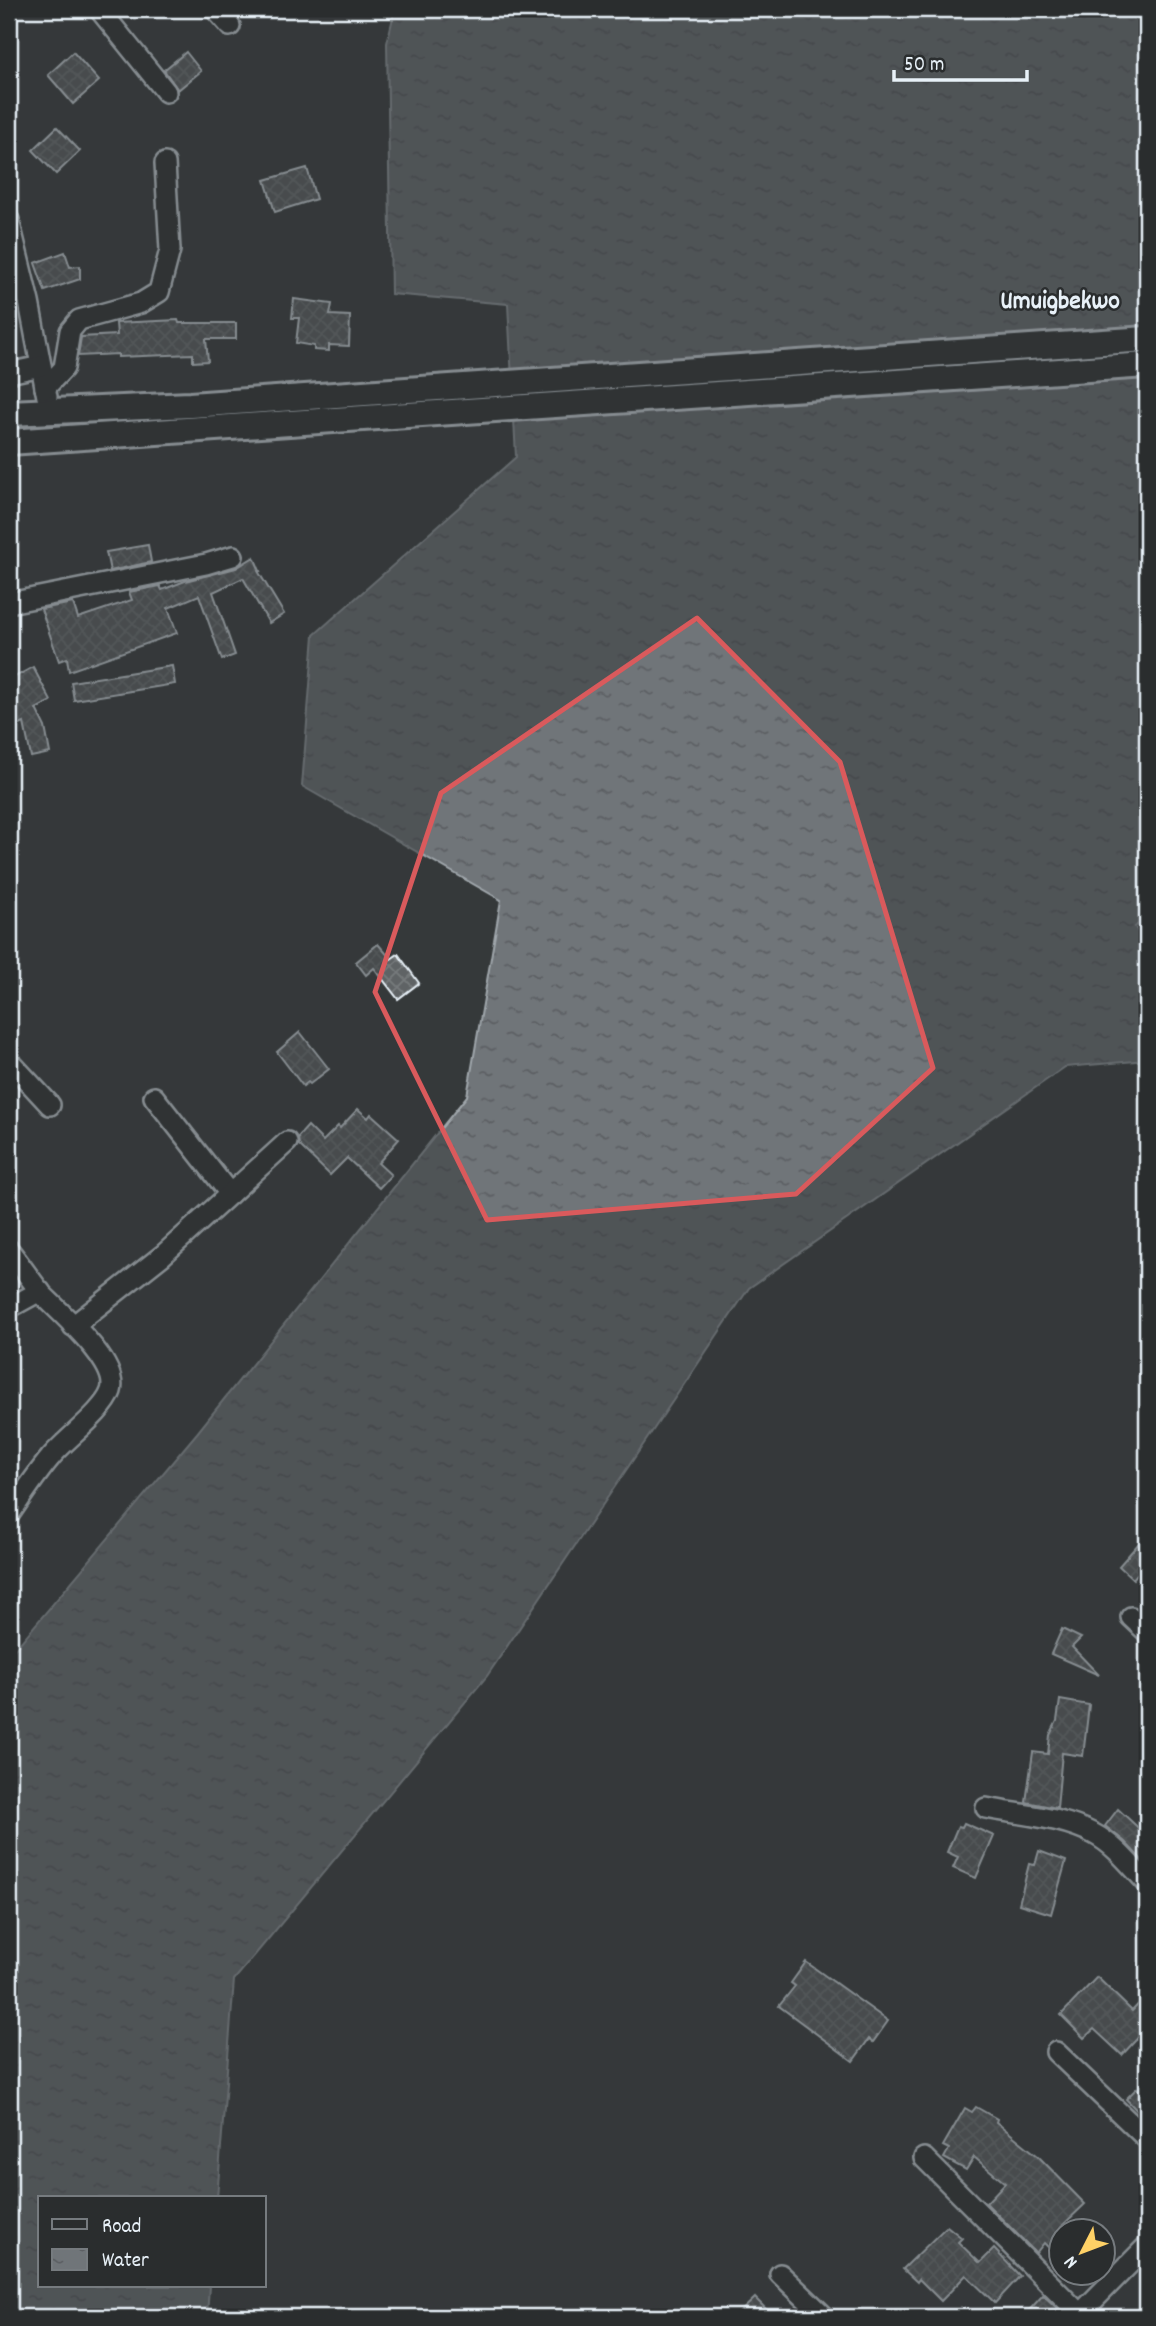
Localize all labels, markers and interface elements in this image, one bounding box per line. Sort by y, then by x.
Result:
scale bar [894,38,1026,82]
text: 50 m [904,51,944,81]
district label: Umuigbekwo [1000,284,1120,321]
legend [38,2196,266,2288]
text: Road [102,2213,141,2243]
north arrow [1048,2218,1118,2288]
text: Water [102,2247,149,2277]
text: N [1059,2249,1085,2274]

